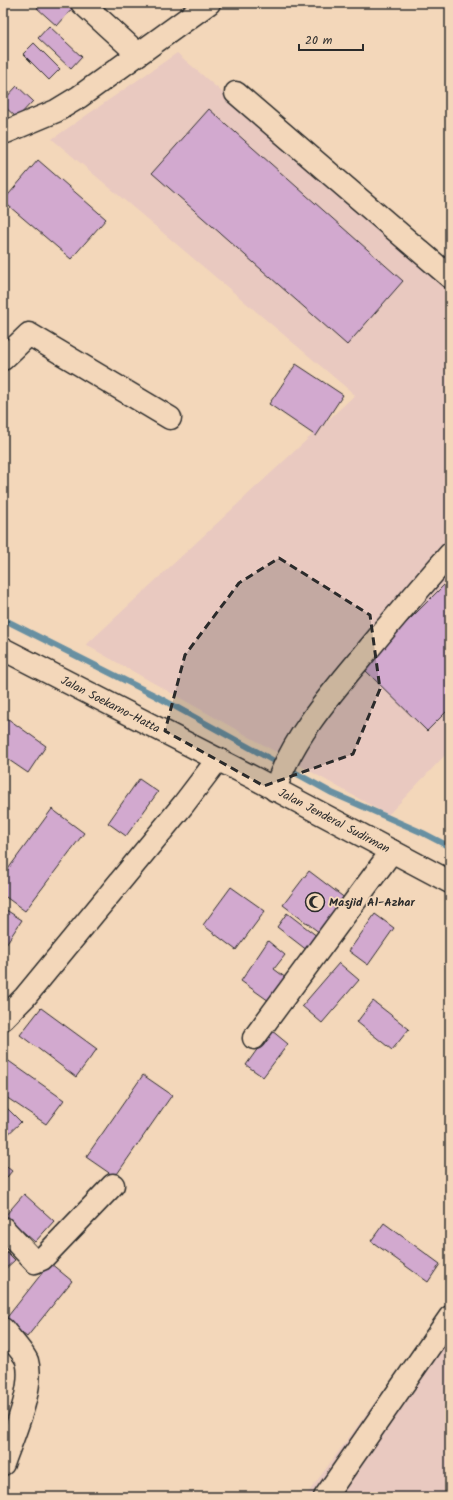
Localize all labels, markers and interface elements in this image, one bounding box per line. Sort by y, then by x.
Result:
scale bar [299,26,363,52]
text: 20 m [305,31,333,50]
street label: Jalan Soekarno-Hatta [58,671,164,738]
street label: Jalan Jenderal Sudirman [275,783,393,858]
mosque icon: Masjid Al-Azhar [304,891,326,913]
place label: Masjid Al-Azhar [329,893,415,912]

